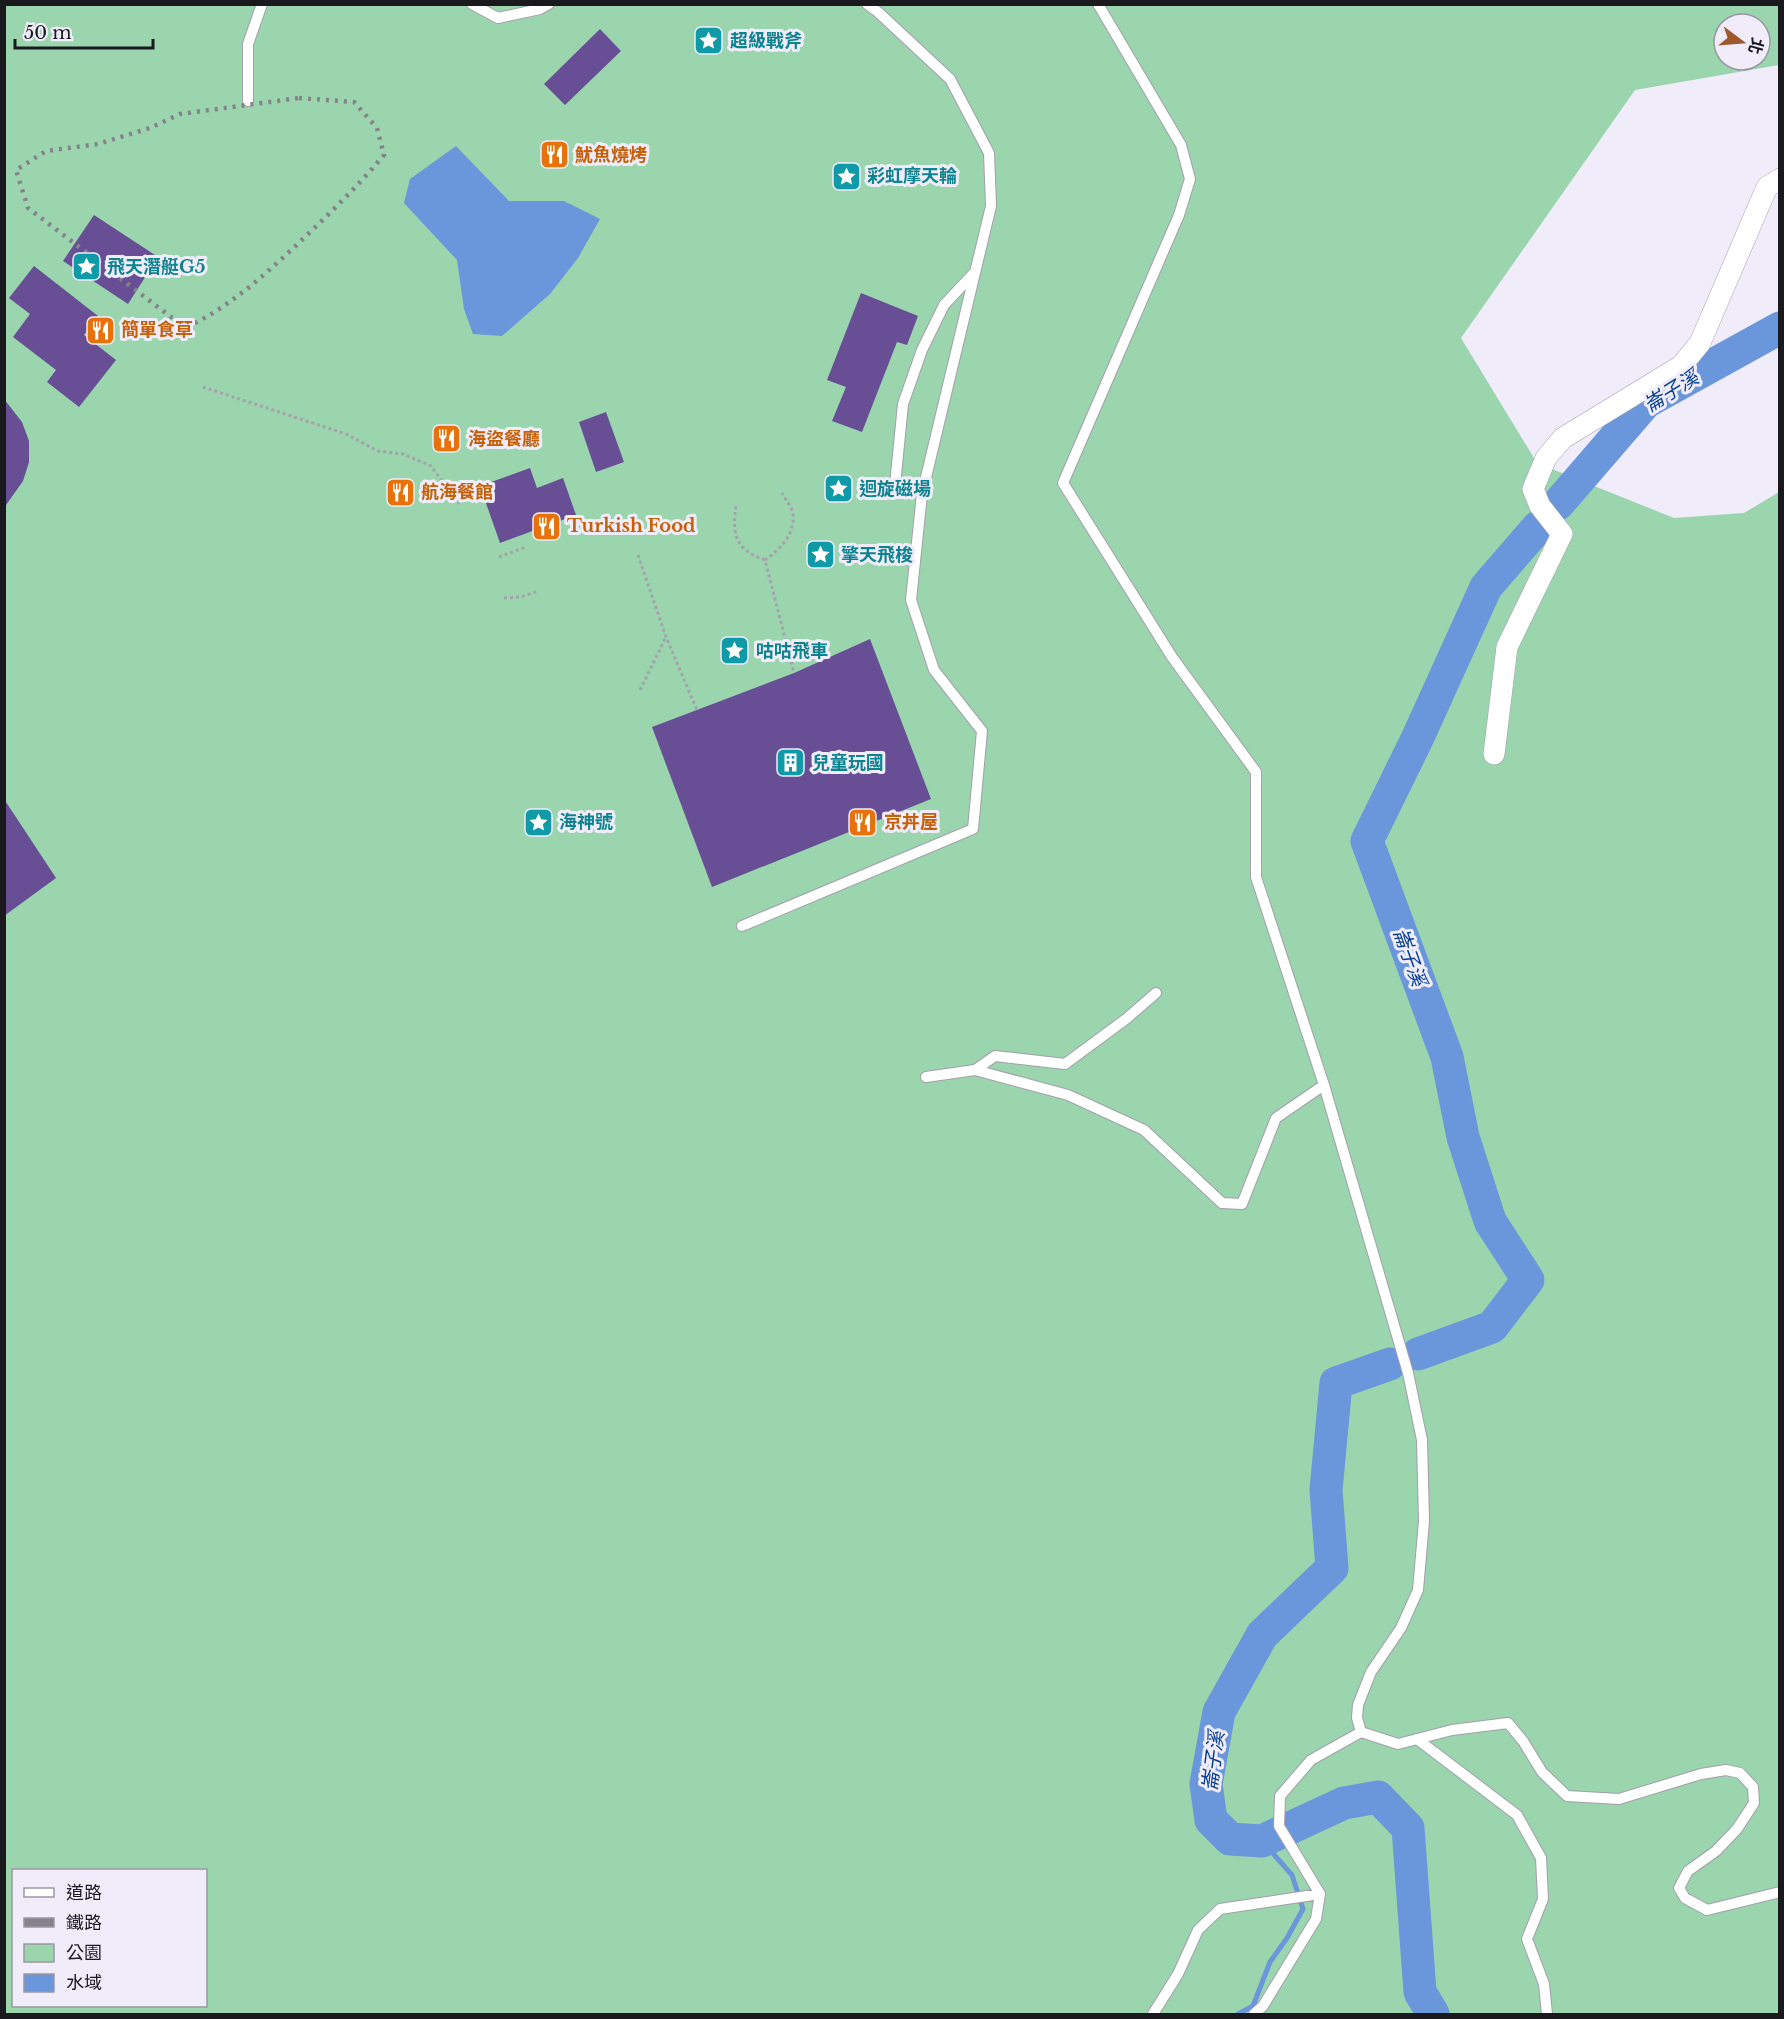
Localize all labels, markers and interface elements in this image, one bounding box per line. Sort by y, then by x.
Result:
scale bar [15,12,153,50]
north arrow [1712,12,1772,72]
text: 50 m [24,22,72,44]
place icon: 超級戰斧 [693,25,725,57]
place label: 超級戰斧 [730,30,802,52]
text: 北 [1745,36,1768,57]
restaurant icon: 魷魚燒烤 [538,139,570,171]
place label: 魷魚燒烤 [575,144,647,166]
place icon: 彩虹摩天輪 [830,160,862,192]
place label: 彩虹摩天輪 [867,165,957,187]
place icon: 飛天潛艇G5 [70,251,102,283]
place label: 飛天潛艇G5 [107,256,205,278]
restaurant icon: 簡單食草 [84,314,116,346]
place label: 簡單食草 [121,319,193,341]
water label: 崙子溪 [1639,363,1705,417]
restaurant icon: 海盜餐廳 [431,423,463,455]
place label: 海盜餐廳 [468,428,540,450]
place icon: 迴旋磁場 [822,473,854,505]
restaurant icon: 航海餐館 [384,476,416,508]
place label: 迴旋磁場 [859,478,931,500]
place label: 航海餐館 [421,481,493,503]
restaurant icon: Turkish Food [530,510,562,542]
place label: Turkish Food [567,515,696,537]
place icon: 擎天飛梭 [804,539,836,571]
place label: 擎天飛梭 [841,544,913,566]
place icon: 咕咕飛車 [719,635,751,667]
place label: 咕咕飛車 [756,640,828,662]
building icon: 兒童玩國 [775,747,807,779]
place label: 兒童玩國 [812,752,884,774]
place icon: 海神號 [522,806,554,838]
restaurant icon: 京丼屋 [847,806,879,838]
place label: 海神號 [559,811,613,833]
place label: 京丼屋 [884,811,938,833]
water label: 崙子溪 [1388,925,1433,992]
water label: 崙子溪 [1197,1727,1229,1792]
legend [12,1869,207,2007]
text: 道路 [66,1882,102,1904]
text: 鐵路 [66,1912,102,1934]
text: 公園 [66,1942,102,1964]
text: 水域 [66,1972,102,1994]

